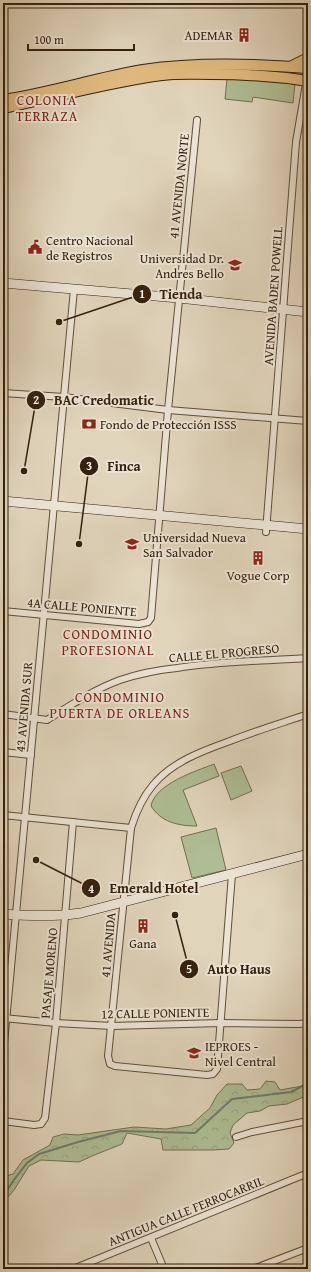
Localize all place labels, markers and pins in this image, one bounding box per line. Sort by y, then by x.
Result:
place label: ADEMAR [185,26,234,45]
building icon: ADEMAR [236,27,252,43]
place label: Centro Nacional de Registros [46,231,134,265]
public building icon: Centro Nacional de Registros [27,239,43,255]
place label: Universidad Dr. Andres Bello [140,249,224,283]
school or university icon: Universidad Dr. Andres Bello [227,257,243,273]
callout: Tienda [132,281,211,307]
callout: BAC Credomatic [26,387,162,413]
place label: Fondo de Protección ISSS [100,415,237,434]
bank icon: Fondo de Protección ISSS [81,416,97,432]
callout: Finca [79,453,149,479]
place label: Universidad Nueva San Salvador [143,528,247,562]
school or university icon: Universidad Nueva San Salvador [124,536,140,552]
building icon: Vogue Corp [250,550,266,566]
place label: Vogue Corp [227,566,289,585]
callout: Emerald Hotel [81,875,206,901]
building icon: Gana [135,918,151,934]
place label: Gana [129,934,157,953]
callout: Auto Haus [179,956,278,982]
place label: IEPROES - Nivel Central [205,1037,276,1071]
school or university icon: IEPROES - Nivel Central [186,1045,202,1061]

